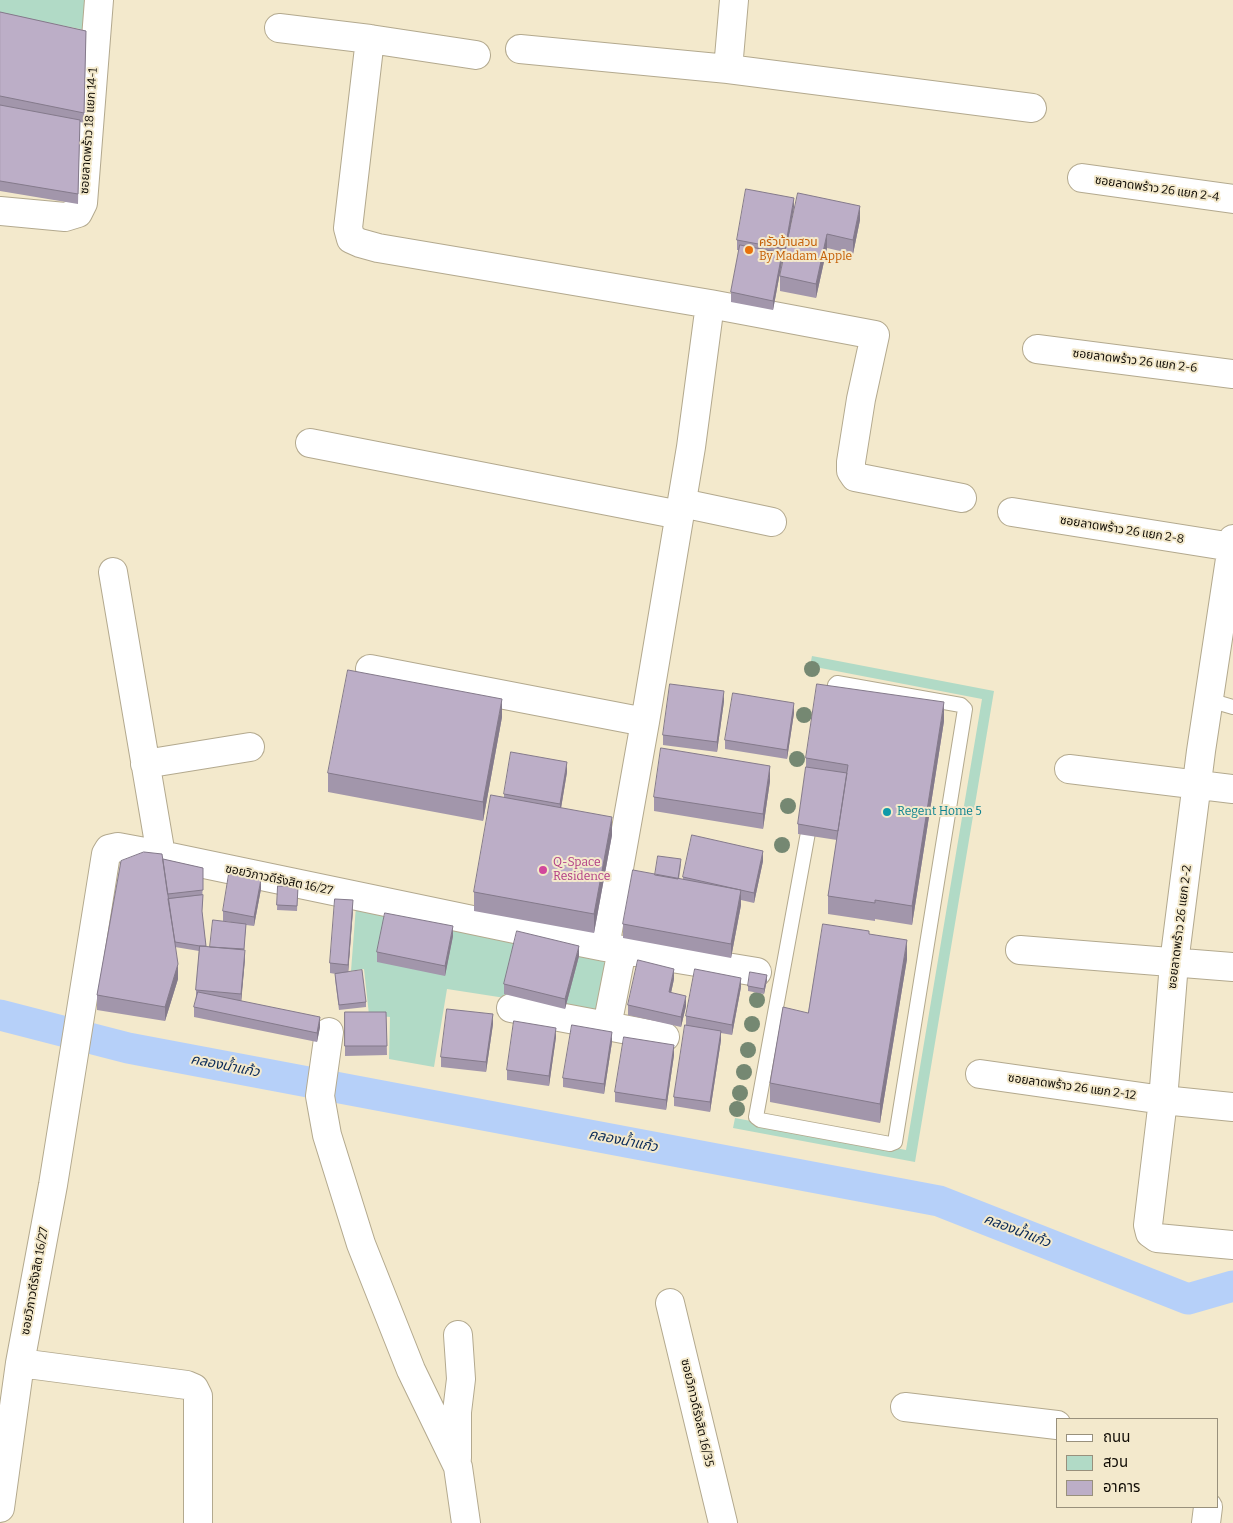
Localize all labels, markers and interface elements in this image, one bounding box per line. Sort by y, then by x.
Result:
street label: ซอยลาดพร้าว 18 แยก 14-1 [77,67,101,195]
street label: ซอยลาดพร้าว 26 แยก 2-4 [1094,173,1220,205]
place label: ครัวบ้านสวน By Madam Apple [759,236,852,264]
marker: ครัวบ้านสวน By Madam Apple [743,244,755,256]
street label: ซอยลาดพร้าว 26 แยก 2-6 [1072,346,1198,376]
street label: ซอยลาดพร้าว 26 แยก 2-8 [1059,513,1185,547]
place label: Regent Home 5 [897,805,982,819]
marker: Regent Home 5 [881,806,893,818]
place label: Q-Space Residence [553,856,610,884]
street label: ซอยวิภาวดีรังสิต 16/27 [224,862,334,898]
marker: Q-Space Residence [537,864,549,876]
street label: ซอยลาดพร้าว 26 แยก 2-2 [1165,864,1195,990]
water label: คลองน้ำแก้ว [189,1051,261,1081]
street label: ซอยลาดพร้าว 26 แยก 2-12 [1007,1071,1137,1103]
water label: คลองน้ำแก้ว [587,1126,659,1156]
water label: คลองน้ำแก้ว [981,1211,1053,1251]
street label: ซอยวิภาวดีรังสิต 16/27 [18,1226,52,1336]
street label: ซอยวิภาวดีรังสิต 16/35 [678,1358,716,1468]
legend [1056,1418,1218,1508]
text: ถนน [1103,1428,1130,1446]
text: สวน [1103,1453,1128,1471]
text: อาคาร [1103,1478,1140,1496]

